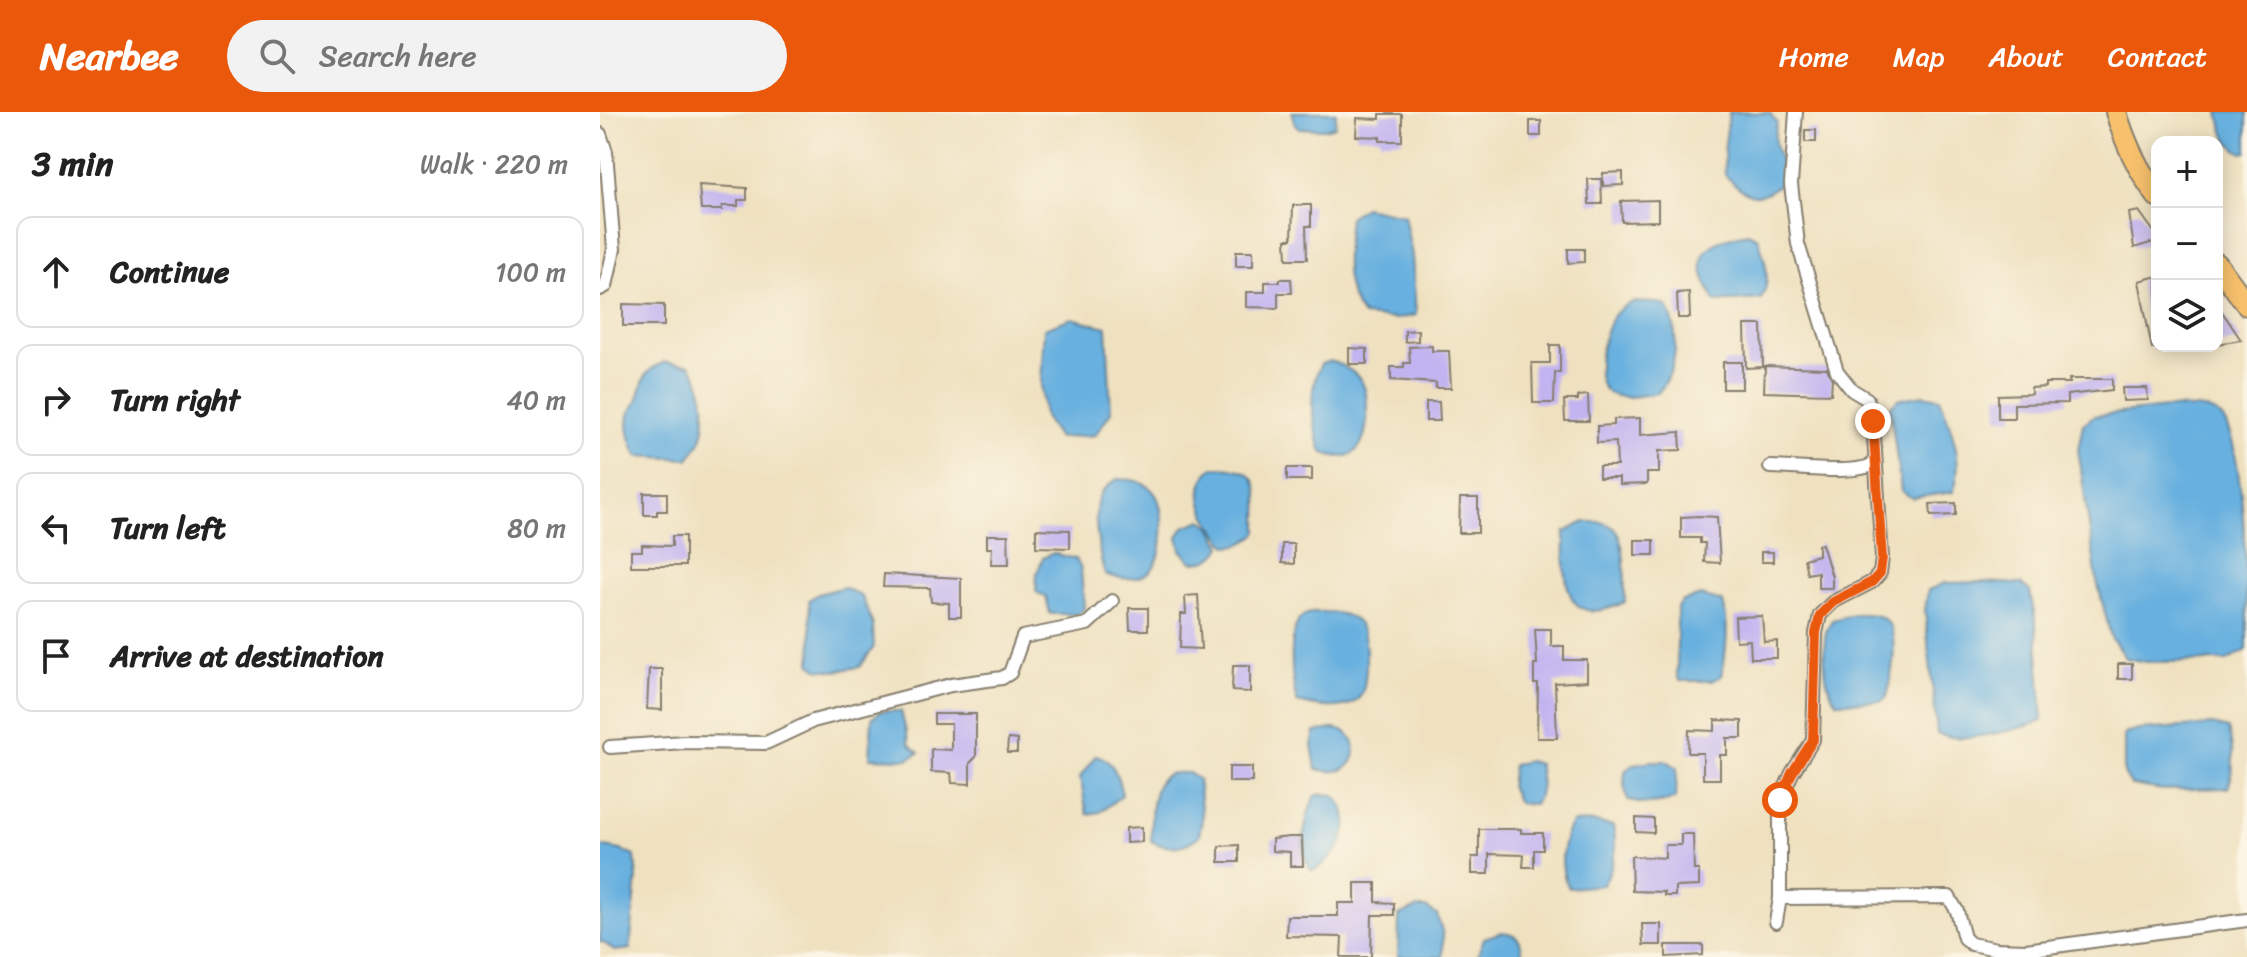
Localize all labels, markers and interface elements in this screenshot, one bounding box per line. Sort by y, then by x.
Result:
search box [227,20,787,92]
text: Nearbee [40,23,179,90]
text: Search here [319,29,477,83]
text: Home [1779,32,1849,81]
text: Map [1893,32,1944,81]
text: About [1988,32,2064,81]
text: Contact [2108,32,2207,81]
icon: search [255,34,299,78]
text: 3 min [32,134,113,194]
map controls [2151,136,2223,352]
button: + [2151,136,2223,208]
text: Walk · 220 m [420,141,568,187]
button: − [2151,208,2223,280]
text: Continue [110,245,229,299]
text: 100 m [495,249,566,295]
icon: ahead [34,250,78,294]
button: layers [2151,280,2223,352]
text: Turn right [110,373,240,427]
text: 40 m [507,377,566,423]
icon: right [34,378,78,422]
route end [1855,403,1891,439]
text: Turn left [110,501,226,555]
text: 80 m [507,505,566,551]
icon: left [34,506,78,550]
text: Arrive at destination [110,629,384,683]
icon: arrive [34,634,78,678]
route start [1762,782,1798,818]

